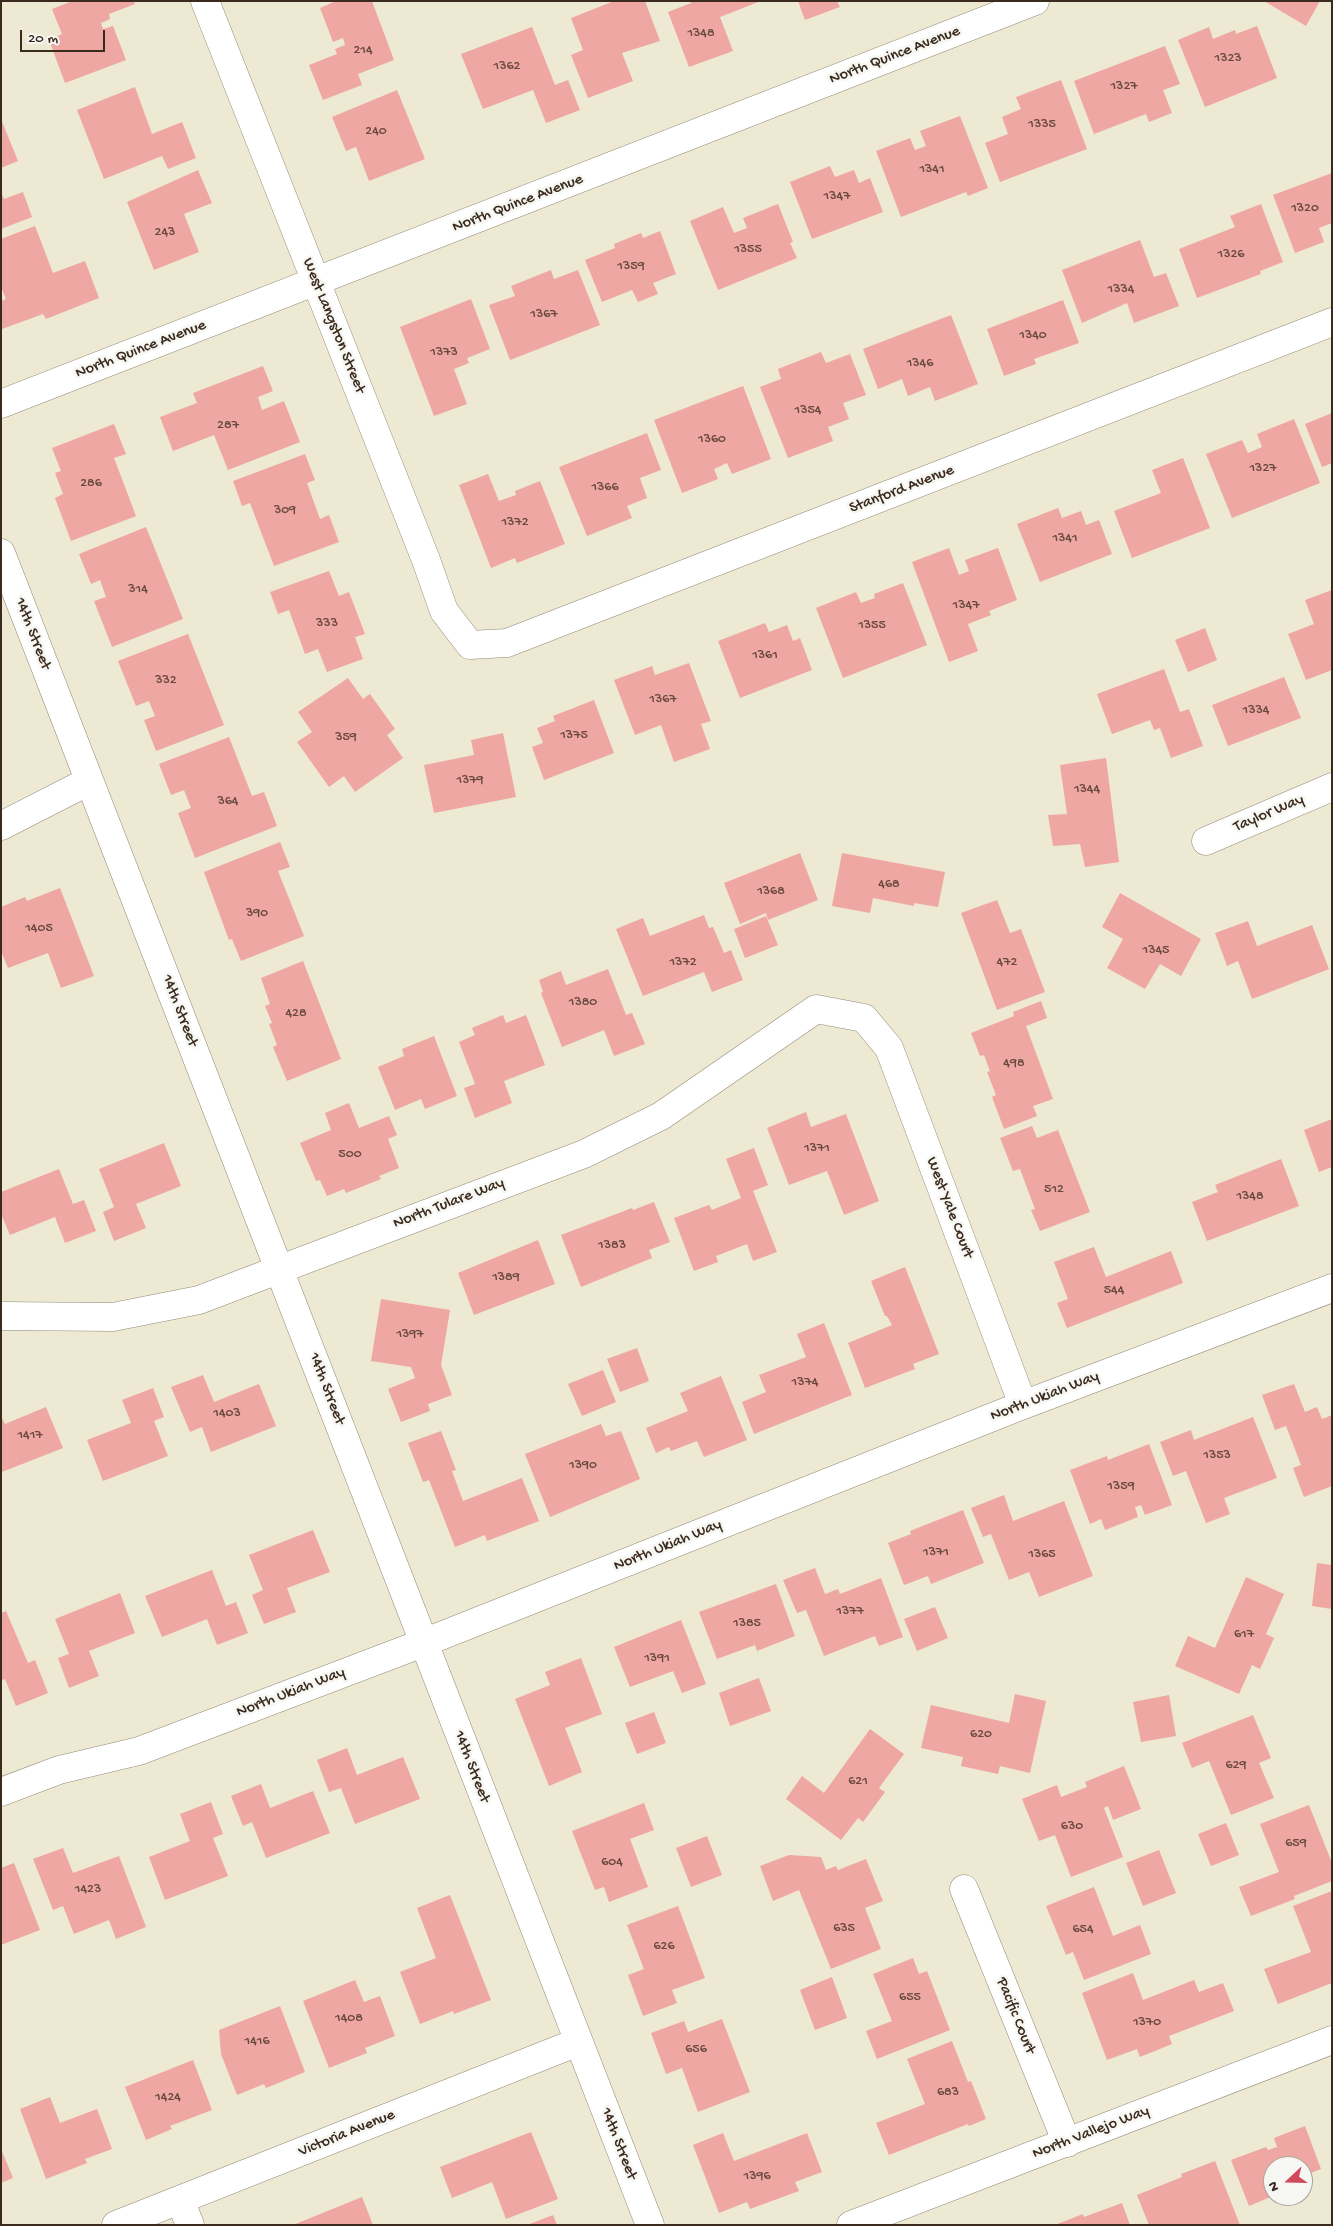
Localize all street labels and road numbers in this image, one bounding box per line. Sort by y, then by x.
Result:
street label: North Quince Avenue [827,22,963,90]
street label: North Quince Avenue [450,170,586,238]
street label: West Langston Street [297,256,369,396]
street label: North Quince Avenue [73,316,209,384]
street label: Stanford Avenue [847,461,957,519]
street label: 14th Street [9,595,55,673]
street label: Taylor Way [1231,791,1307,837]
street label: 14th Street [156,972,202,1050]
street label: West Yale Court [921,1155,977,1261]
street label: North Tulare Way [391,1174,507,1234]
street label: 14th Street [303,1350,349,1428]
street label: North Ukiah Way [988,1367,1102,1427]
street label: North Ukiah Way [611,1516,725,1576]
street label: North Ukiah Way [234,1663,348,1723]
street label: 14th Street [448,1728,494,1806]
street label: Pacific Court [991,1975,1039,2057]
street label: North Vallejo Way [1030,2102,1152,2164]
street label: 14th Street [595,2105,641,2183]
street label: Victoria Avenue [296,2106,398,2162]

